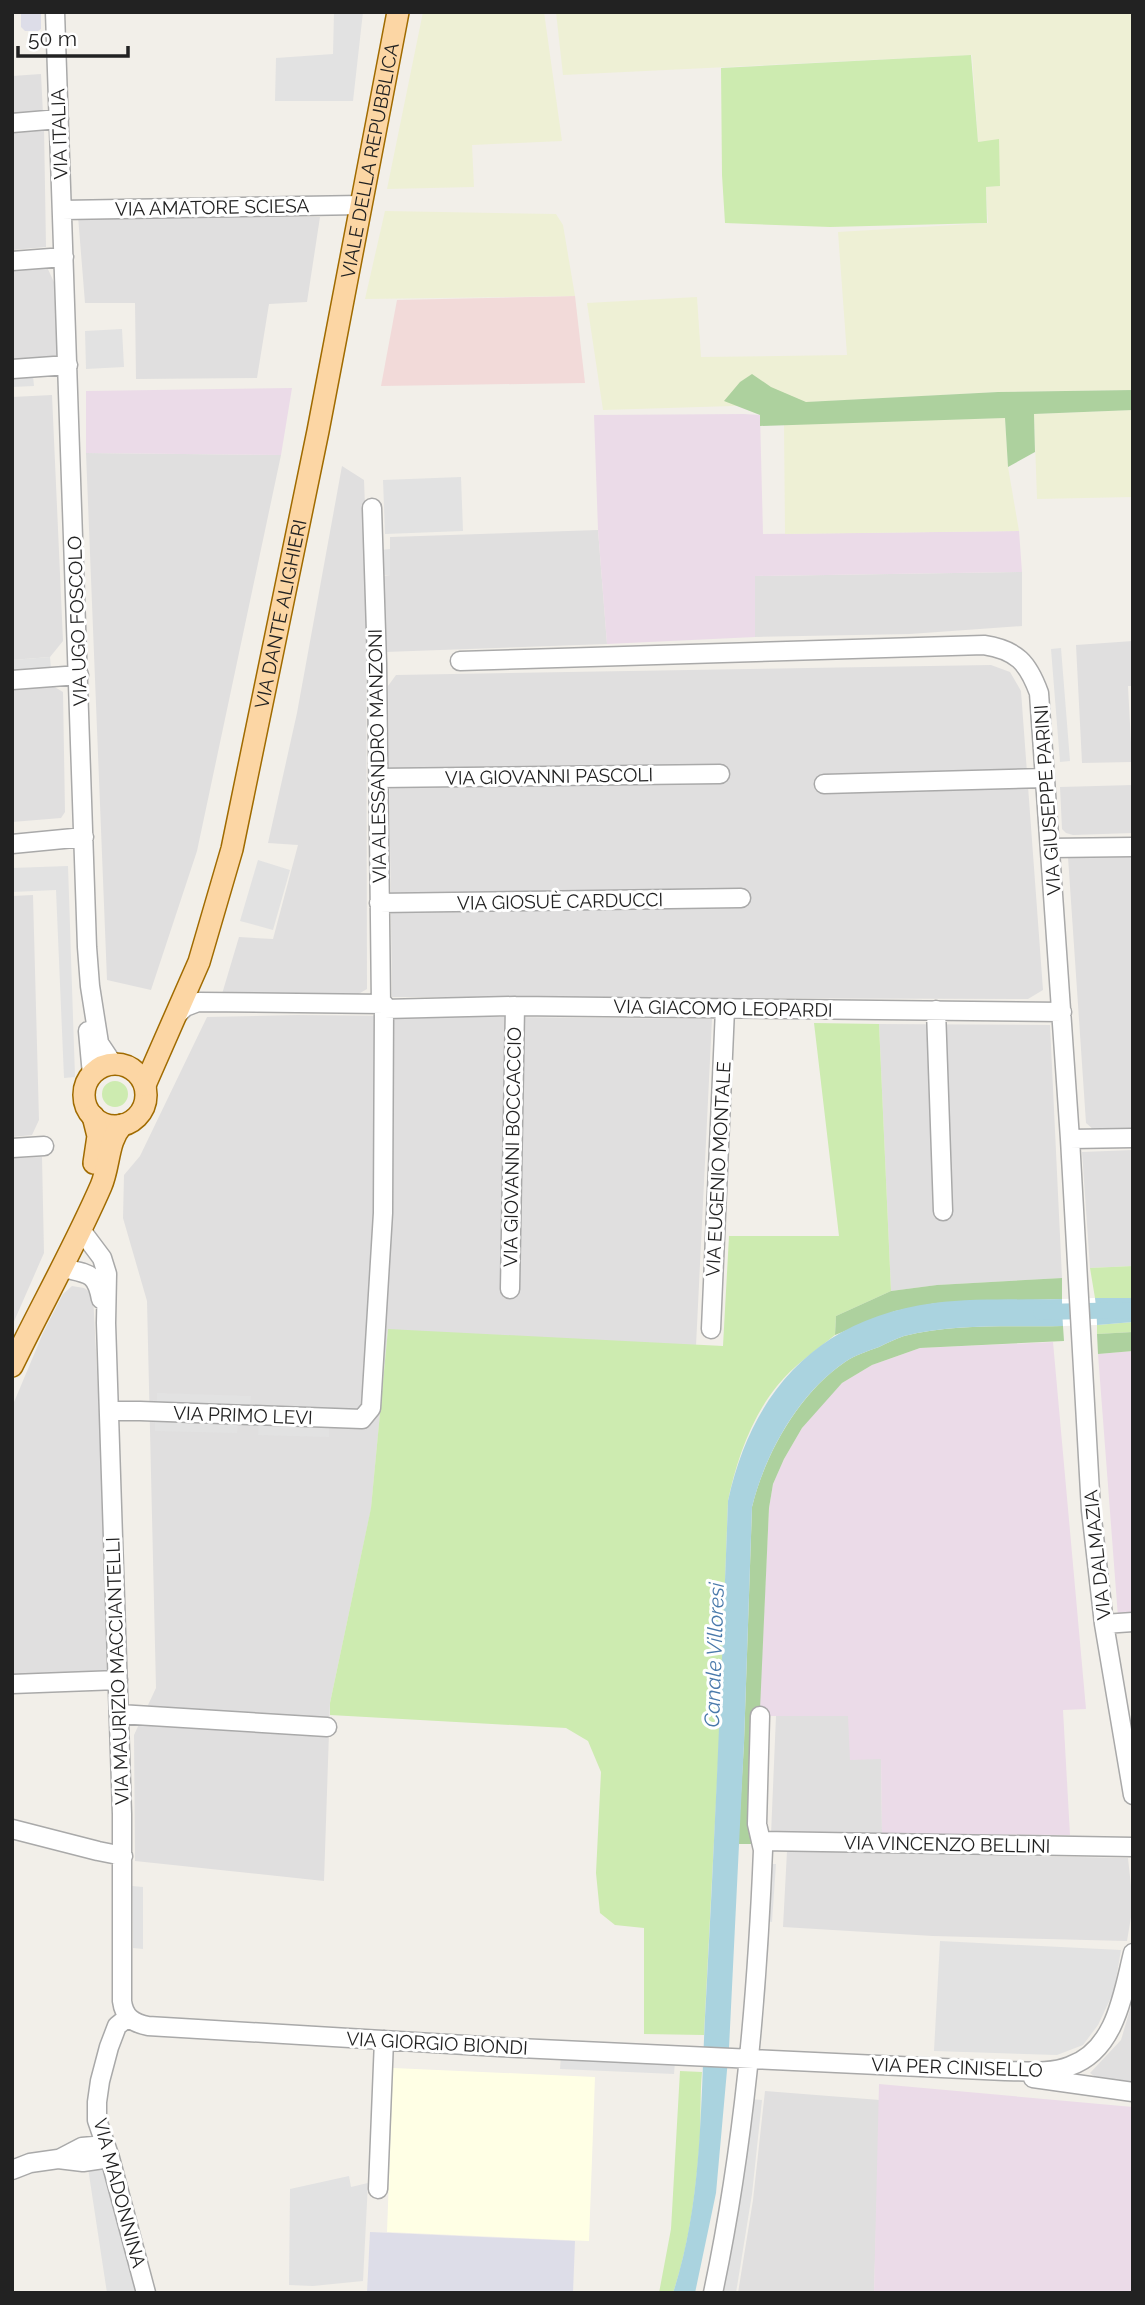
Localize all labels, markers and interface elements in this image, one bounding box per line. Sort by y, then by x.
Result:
scale bar [18,14,128,58]
text: 50 m [28,26,77,51]
street label: VIALE DELLA REPUBBLICA [336,41,403,280]
street label: VIA ITALIA [46,88,72,180]
street label: VIA AMATORE SCIESA [115,194,309,220]
street label: VIA DANTE ALIGHIERI [250,517,311,711]
street label: VIA UGO FOSCOLO [63,535,91,707]
street label: VIA ALESSANDRO MANZONI [364,629,390,883]
street label: VIA GIUSEPPE PARINI [1029,704,1065,896]
street label: VIA GIOVANNI PASCOLI [445,763,653,789]
street label: VIA GIOSUÈ CARDUCCI [457,888,663,914]
street label: VIA GIACOMO LEOPARDI [613,995,833,1021]
street label: VIA GIOVANNI BOCCACCIO [499,1027,525,1267]
street label: VIA EUGENIO MONTALE [701,1061,735,1277]
street label: VIA PRIMO LEVI [173,1402,313,1428]
street label: VIA DALMAZIA [1079,1489,1115,1621]
street label: VIA MAURIZIO MACCIANTELLI [101,1537,133,1805]
water label: Canale Villoresi [699,1581,729,1728]
street label: VIA VINCENZO BELLINI [843,1831,1051,1857]
street label: VIA GIORGIO BIONDI [346,2027,528,2059]
street label: VIA PER CINISELLO [871,2053,1043,2081]
street label: VIA MADONNINA [89,2116,151,2270]

